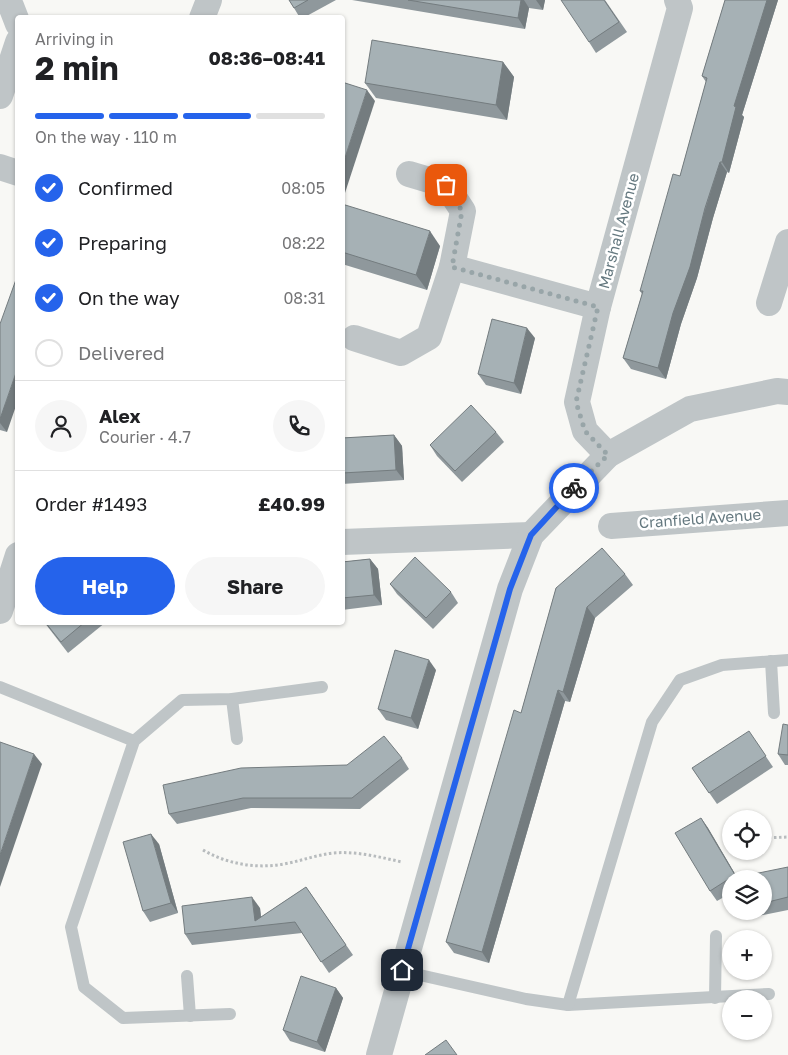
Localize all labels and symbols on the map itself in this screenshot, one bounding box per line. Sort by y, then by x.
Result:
pin [425,164,467,206]
street label: Marshall Avenue [594,171,642,291]
courier [549,463,599,513]
street label: Cranfield Avenue [638,505,762,531]
pin [381,949,423,991]

